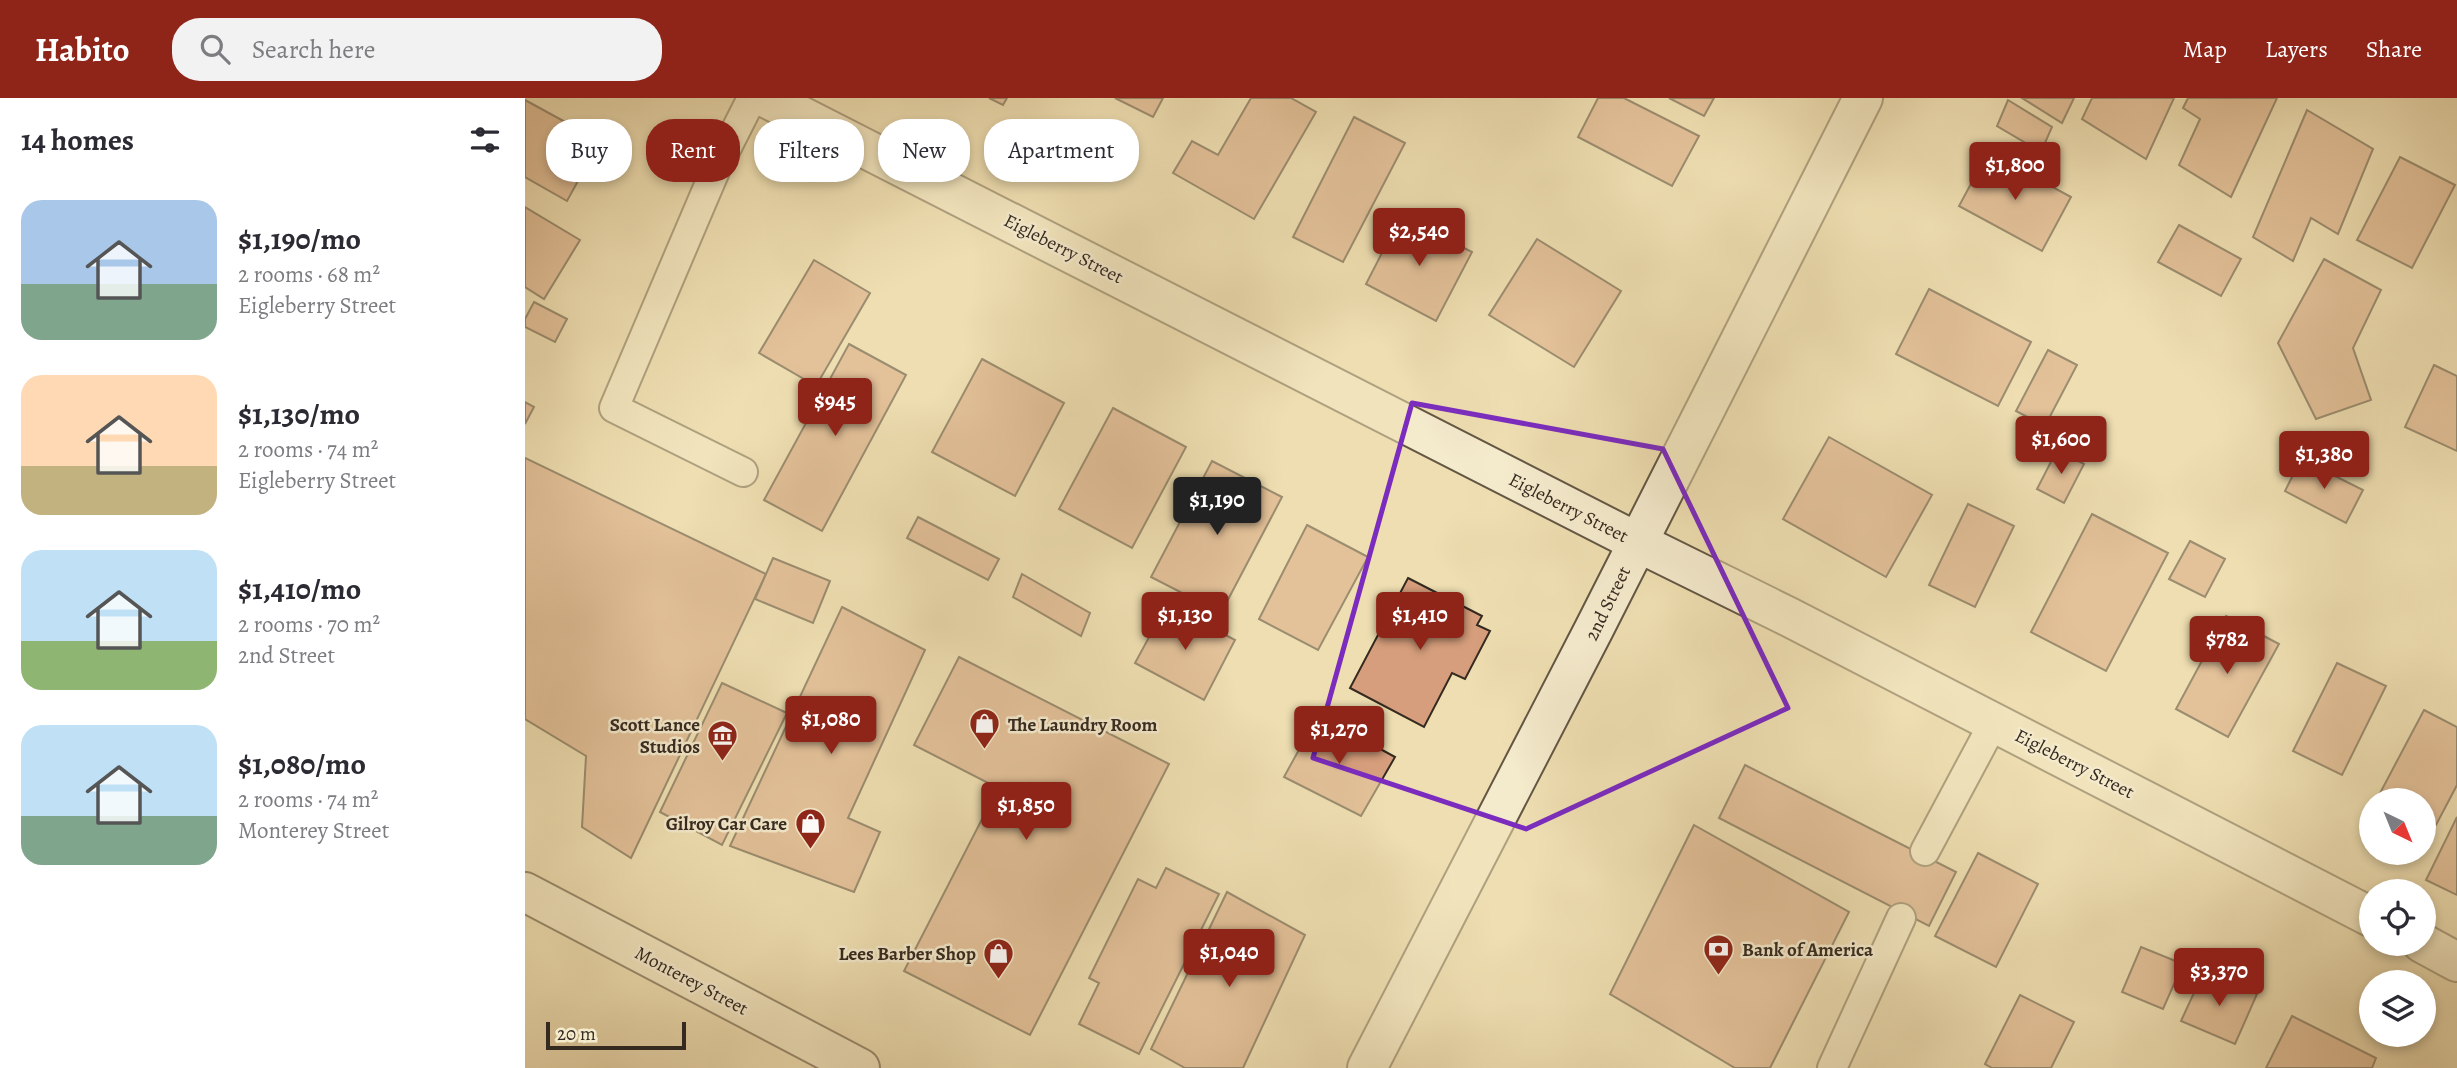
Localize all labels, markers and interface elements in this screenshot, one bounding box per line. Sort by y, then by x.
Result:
search box [172,18,662,81]
text: Habito [35,27,130,72]
icon: search [196,30,234,68]
text: Search here [252,32,375,67]
text: Map [2183,33,2227,65]
text: Layers [2265,33,2328,65]
text: Share [2366,33,2422,65]
chip: Buy [546,119,632,182]
chip: Rent [646,119,740,182]
chip: Filters [754,119,864,182]
chip: New [878,119,970,182]
chip: Apartment [984,119,1139,182]
text: 14 homes [21,120,134,160]
icon: filters [466,121,504,159]
pin: $1,800 [1958,142,2072,202]
text: $1,800 [1985,149,2045,180]
street label: Eigleberry Street [999,208,1128,290]
pin: $2,540 [1362,208,1476,268]
text: $2,540 [1389,215,1449,246]
text: $1,190/mo [238,219,361,259]
icon: home [77,228,161,312]
text: 2 rooms · 68 m² [238,259,380,290]
text: Eigleberry Street [238,290,396,321]
pin: $945 [794,378,876,438]
text: $945 [814,385,856,416]
text: $1,130/mo [238,394,360,434]
icon: home [77,403,161,487]
pin: $1,600 [2004,416,2118,476]
text: $1,600 [2031,423,2091,454]
pin: $1,380 [2267,432,2381,491]
text: 2 rooms · 74 m² [238,434,378,465]
text: $1,380 [2295,438,2353,469]
text: Eigleberry Street [238,465,396,496]
street label: Eigleberry Street [1504,467,1633,549]
pin: $1,190 [1160,478,1274,537]
text: $1,190 [1189,484,1245,515]
street label: 2nd Street [1579,562,1637,645]
text: $1,410/mo [238,569,361,609]
icon: home [77,578,161,662]
pin: $1,130 [1128,592,1242,652]
pin: $1,410 [1363,592,1477,652]
text: $1,130 [1158,599,1212,630]
text: $1,410 [1392,599,1448,630]
text: 2 rooms · 70 m² [238,609,380,640]
pin: $782 [2186,616,2268,676]
text: $782 [2206,623,2248,654]
text: 2nd Street [238,640,335,671]
pin: $1,080 [774,696,888,756]
text: $1,080 [801,703,861,734]
pin: $1,270 [1282,706,1396,766]
shop icon: The Laundry Room [968,707,1002,751]
place label: Scott Lance Studios [610,712,700,760]
place label: The Laundry Room [1008,712,1157,738]
text: $1,270 [1310,713,1368,744]
museum icon: Scott Lance Studios [706,718,740,762]
street label: Eigleberry Street [2010,723,2139,805]
text: $1,080/mo [238,744,366,784]
icon: home [77,753,161,837]
pin: $1,850 [969,782,1083,842]
text: 2 rooms · 74 m² [238,784,378,815]
north arrow [2359,788,2436,864]
map controls [2359,788,2436,1047]
text: $1,850 [997,789,1055,820]
shop icon: Gilroy Car Care [793,806,827,850]
place label: Gilroy Car Care [666,811,787,837]
text: Monterey Street [238,815,389,846]
button: locate [2359,879,2436,956]
pin: $1,040 [1172,930,1286,989]
bank icon: Bank of America [1702,932,1736,976]
shop icon: Lees Barber Shop [982,936,1016,980]
text: $1,040 [1199,936,1259,967]
place label: Bank of America [1742,937,1874,963]
street label: Monterey Street [630,940,753,1022]
place label: Lees Barber Shop [838,941,976,967]
pin: $3,370 [2162,948,2276,1008]
text: $3,370 [2190,955,2248,986]
button: layers [2359,970,2436,1047]
scale bar [546,1019,686,1051]
text: 20 m [557,1021,596,1047]

